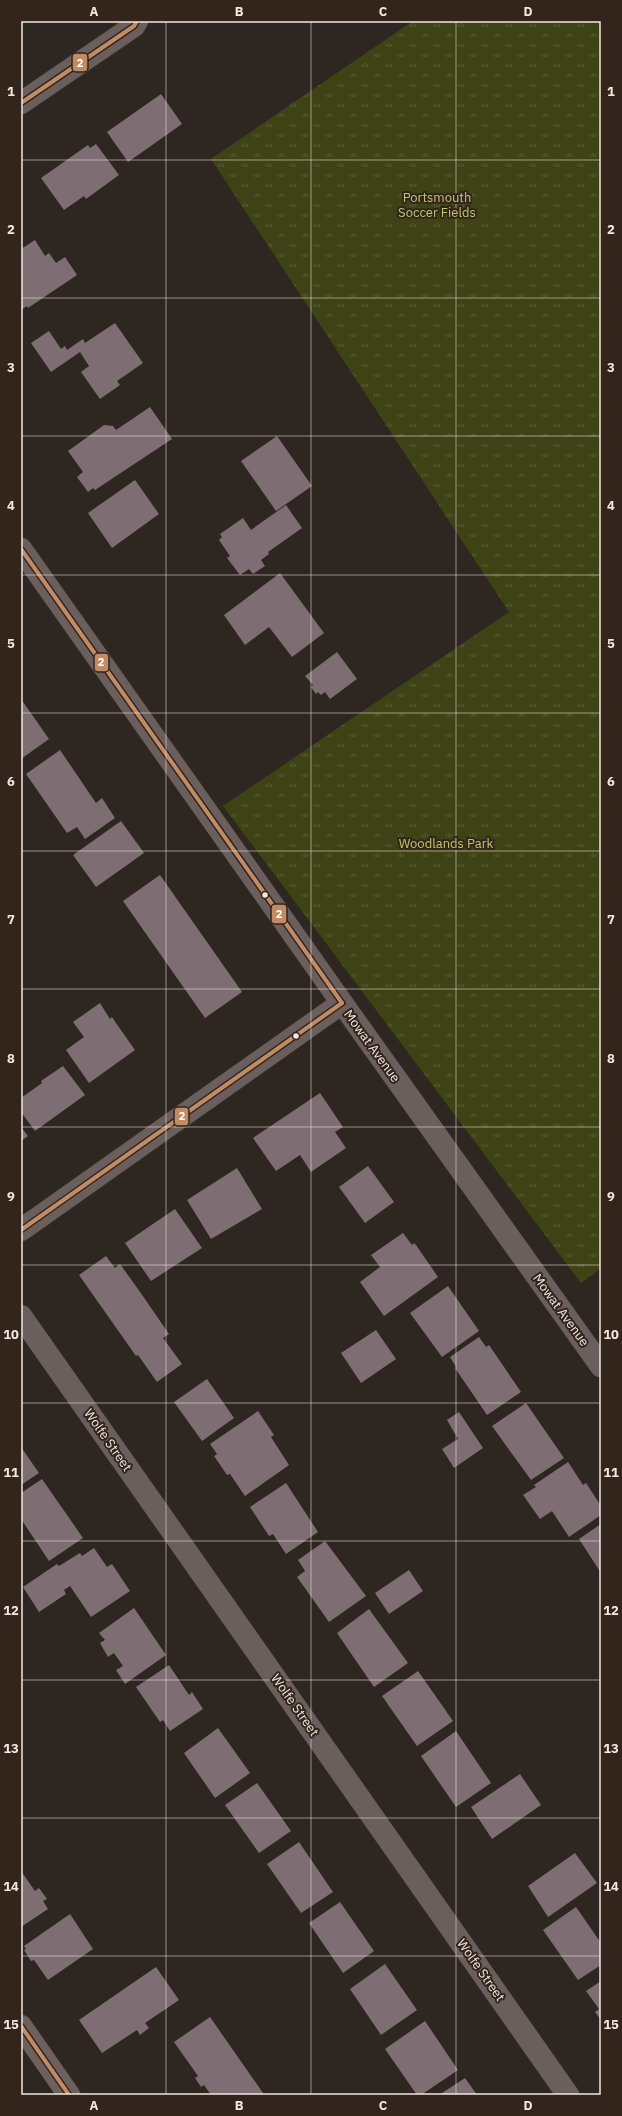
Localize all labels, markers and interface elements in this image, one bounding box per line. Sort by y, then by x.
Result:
text: A [90,3,99,20]
text: B [235,3,244,20]
text: C [379,3,388,20]
text: D [523,3,533,20]
line badge: 2 [72,53,88,72]
text: 2 [77,56,84,70]
text: 1 [7,83,15,100]
text: 1 [607,83,615,100]
park label: Portsmouth Soccer Fields [398,189,476,221]
text: 2 [7,221,15,238]
text: 2 [607,221,615,238]
text: 3 [7,359,15,376]
text: 3 [607,359,615,376]
text: 4 [7,497,15,514]
text: 4 [607,497,615,514]
text: 5 [7,635,15,652]
text: 5 [607,635,615,652]
line badge: 2 [94,653,109,672]
text: 2 [98,655,105,669]
text: 6 [7,773,15,790]
text: 6 [607,773,615,790]
park label: Woodlands Park [399,835,493,852]
unlabelled marker [260,890,270,900]
line badge: 2 [271,904,287,924]
text: 2 [276,907,283,921]
text: 7 [7,911,15,928]
text: 7 [607,911,615,928]
street label: Mowat Avenue [340,1006,404,1086]
unlabelled marker [291,1031,301,1041]
text: 8 [7,1050,15,1067]
text: 8 [607,1050,615,1067]
line badge: 2 [174,1107,189,1126]
text: 2 [179,1109,186,1123]
text: 9 [7,1188,15,1205]
text: 9 [607,1188,615,1205]
street label: Mowat Avenue [529,1270,593,1350]
text: 10 [3,1326,19,1343]
text: 10 [603,1326,619,1343]
street label: Wolfe Street [80,1406,136,1474]
text: 11 [3,1464,19,1481]
text: 11 [603,1464,619,1481]
text: 12 [3,1602,19,1619]
text: 12 [603,1602,619,1619]
street label: Wolfe Street [267,1671,323,1739]
text: 13 [3,1740,19,1757]
text: 13 [603,1740,619,1757]
text: 14 [3,1878,19,1895]
text: 14 [603,1878,619,1895]
street label: Wolfe Street [453,1936,509,2004]
text: 15 [3,2016,19,2033]
text: 15 [603,2016,619,2033]
text: A [90,2097,99,2114]
text: B [235,2097,244,2114]
text: C [379,2097,388,2114]
text: D [523,2097,533,2114]

